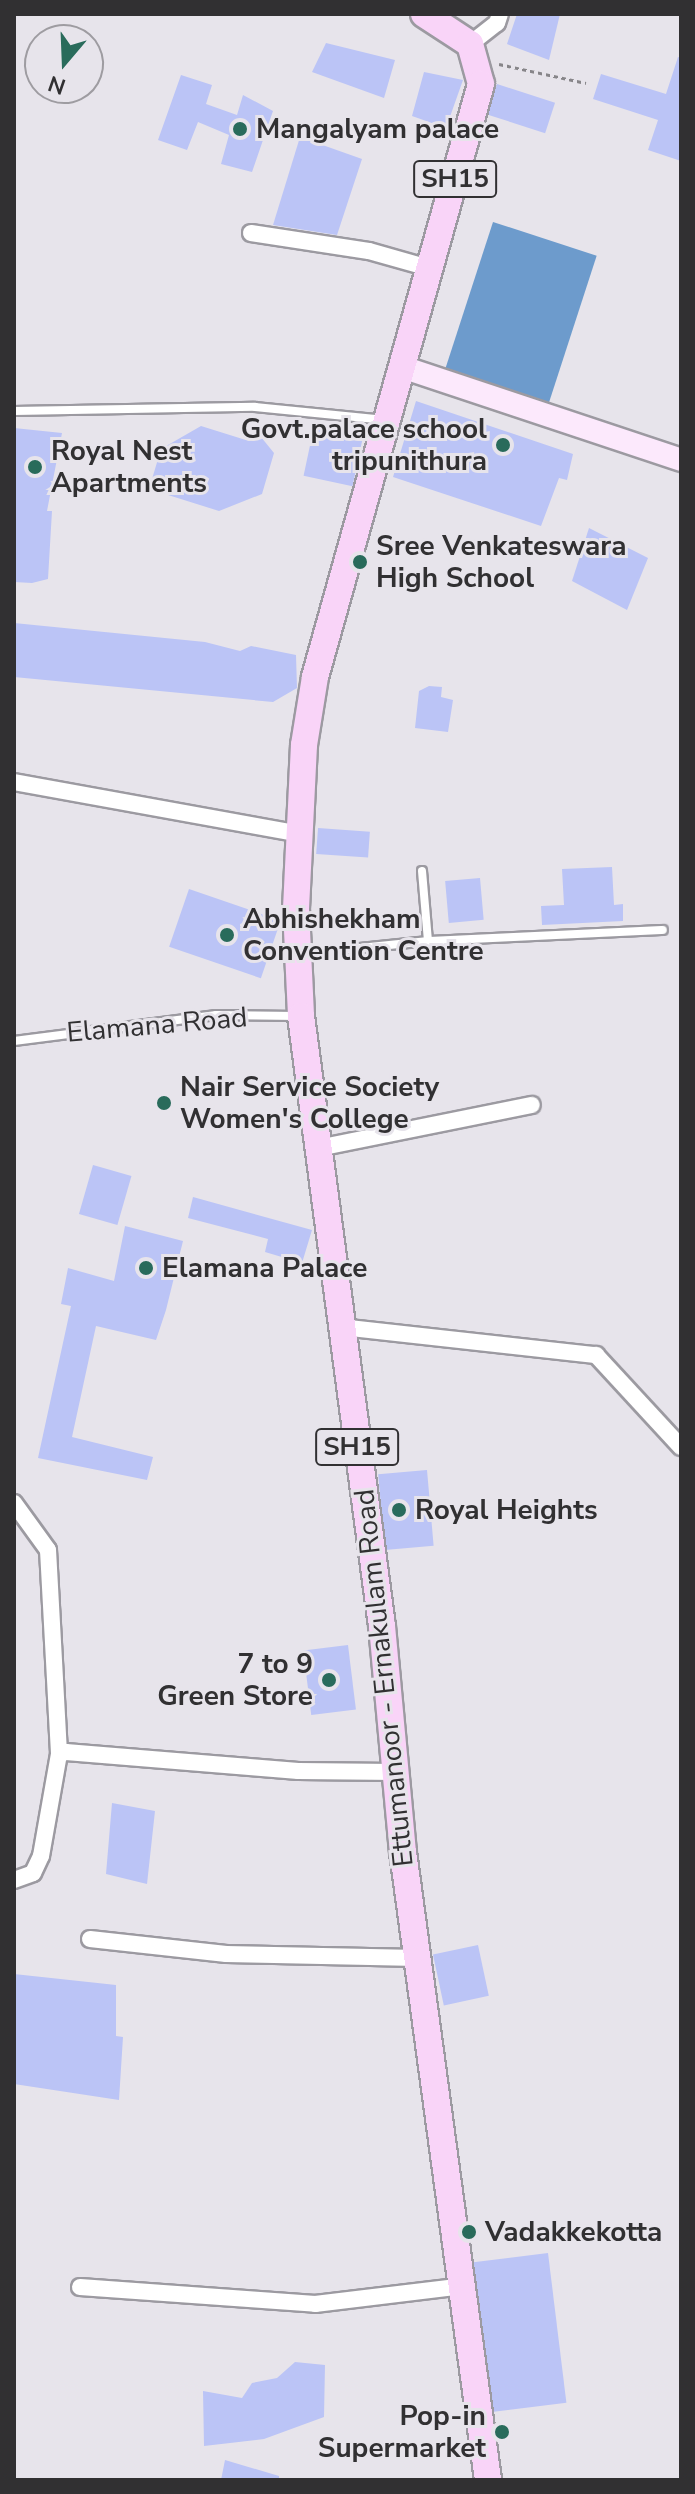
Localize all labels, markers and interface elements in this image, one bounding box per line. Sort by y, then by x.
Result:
north arrow [24,24,104,104]
text: N [44,68,70,102]
place label: Mangalyam palace [256,112,499,146]
marker: Mangalyam palace [231,120,249,138]
road number: SH15 [413,157,497,201]
place label: Govt.palace school tripunithura [241,412,487,478]
place label: Royal Nest Apartments [51,434,207,500]
marker: Govt.palace school tripunithura [494,436,512,454]
marker: Royal Nest Apartments [26,458,44,476]
place label: Sree Venkateswara High School [376,529,627,595]
marker: Sree Venkateswara High School [351,553,369,571]
place label: Abhishekham Convention Centre [243,902,484,968]
marker: Abhishekham Convention Centre [218,926,236,944]
street label: Elamana Road [65,1000,249,1050]
place label: Nair Service Society Women's College [180,1070,439,1136]
marker: Nair Service Society Women's College [155,1094,173,1112]
place label: Elamana Palace [162,1251,367,1285]
marker: Elamana Palace [137,1259,155,1277]
road number: SH15 [315,1425,399,1469]
street label: Ettumanoor - Ernakulam Road [347,1488,421,1868]
place label: Royal Heights [415,1493,598,1527]
marker: Royal Heights [390,1501,408,1519]
place label: 7 to 9 Green Store [157,1647,313,1713]
marker: 7 to 9 Green Store [320,1671,338,1689]
place label: Vadakkekotta [485,2215,662,2249]
marker: Vadakkekotta [460,2223,478,2241]
place label: Pop-in Supermarket [318,2399,486,2465]
marker: Pop-in Supermarket [493,2423,511,2441]

